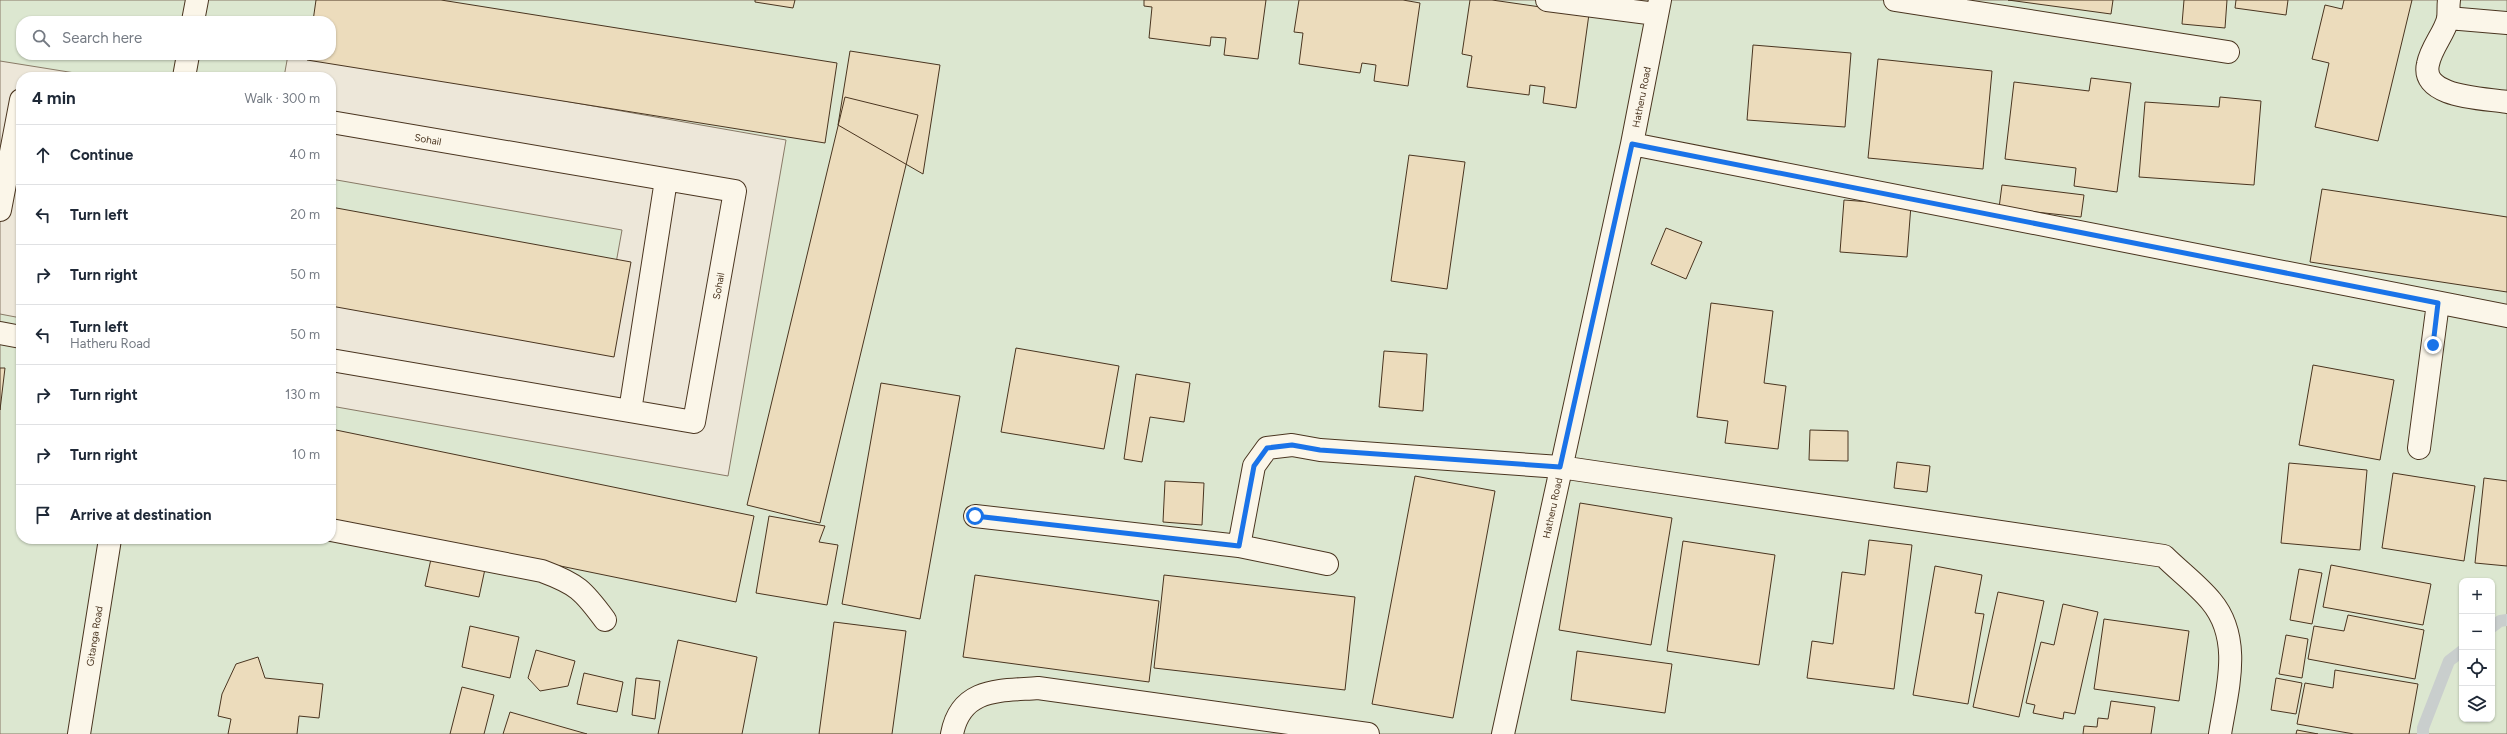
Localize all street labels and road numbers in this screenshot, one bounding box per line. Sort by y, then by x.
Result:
street label: Hatheru Road [1629,65,1654,129]
street label: Sohail [413,131,442,148]
street label: Sohail [710,272,727,301]
street label: Hatheru Road [1540,476,1565,540]
street label: Gitanga Road [83,605,106,667]

